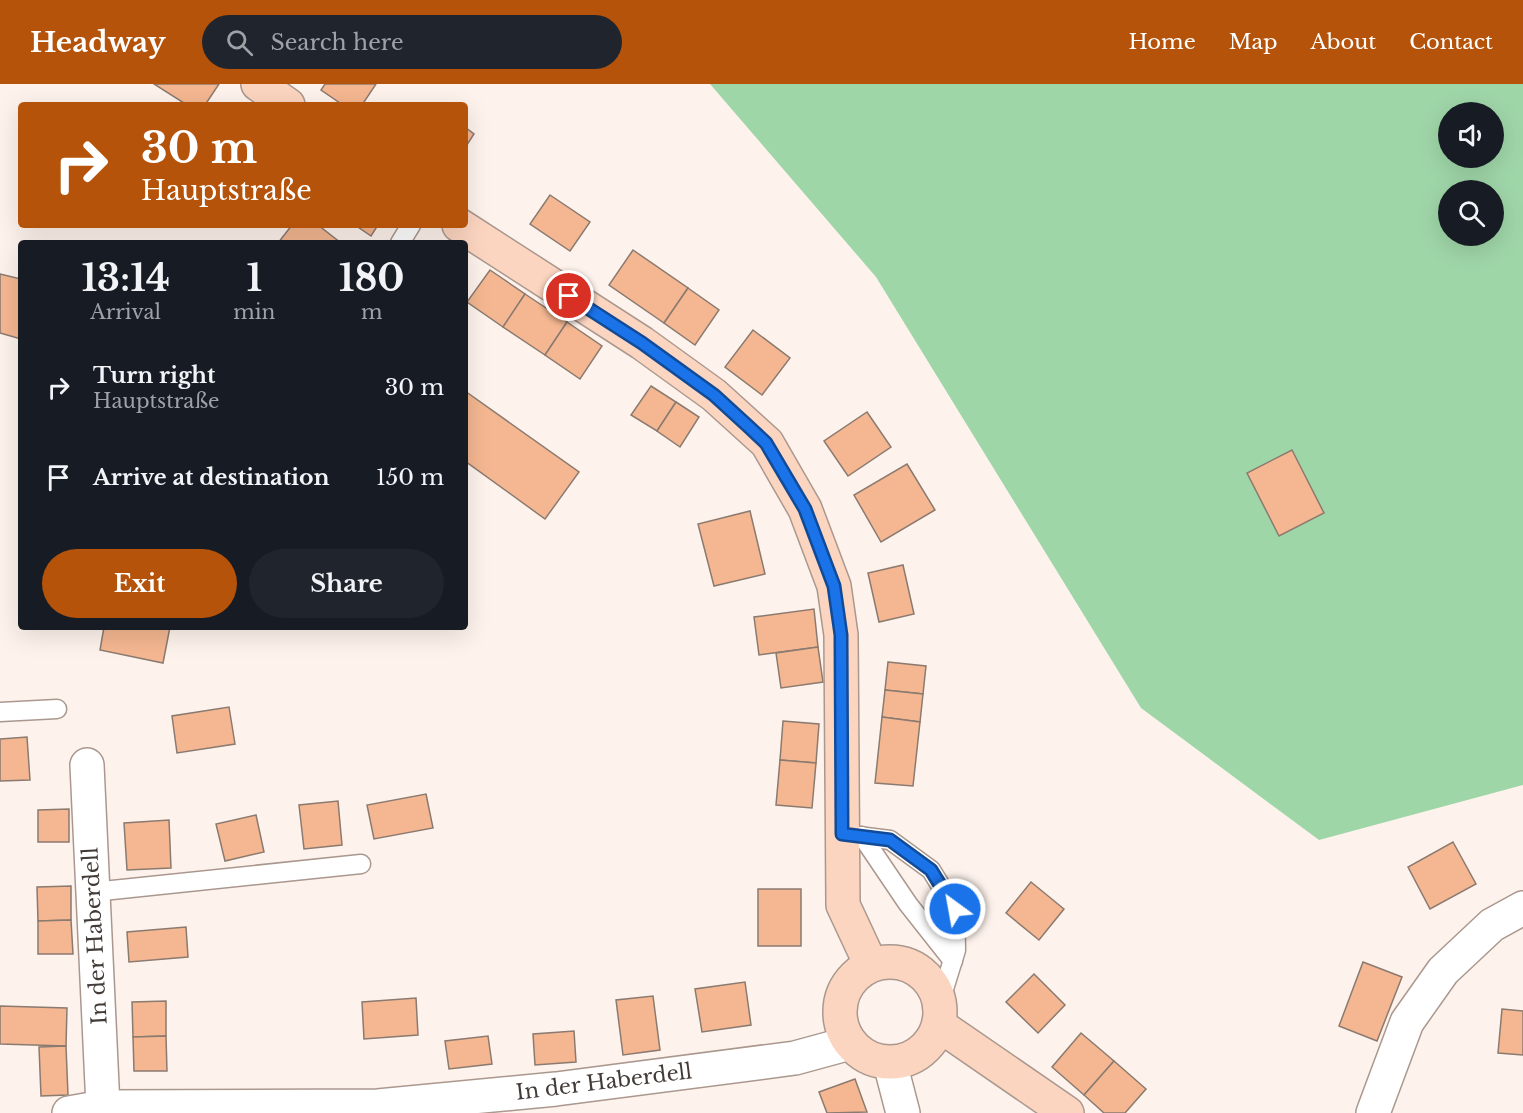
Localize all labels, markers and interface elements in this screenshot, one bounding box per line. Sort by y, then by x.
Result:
search box [202,15,622,69]
text: Headway [30,25,166,60]
icon: search [223,26,256,59]
text: Search here [271,29,404,56]
text: Home [1129,29,1196,55]
text: Map [1229,29,1277,55]
text: About [1310,29,1376,55]
text: Contact [1409,29,1493,55]
map controls [1438,102,1504,246]
button: sound [1438,102,1504,168]
text: 30 m [141,122,257,174]
icon: right [42,126,120,204]
text: Hauptstraße [141,174,312,207]
button: search [1438,180,1504,246]
text: 13:14 [81,256,170,301]
text: 1 [246,256,262,301]
text: 180 [339,256,405,301]
pin [543,270,594,321]
icon: arrive [552,279,585,312]
text: Arrival [90,300,161,324]
text: min [233,300,275,324]
text: m [361,300,382,324]
text: Turn right [93,362,215,389]
icon: right [42,371,75,404]
text: 30 m [385,374,444,401]
text: Hauptstraße [93,389,220,413]
icon: arrive [42,461,75,494]
text: Arrive at destination [93,464,330,491]
text: 150 m [376,464,444,491]
button: Exit [42,549,237,618]
button: Share [249,549,444,618]
street label: In der Haberdell [77,847,113,1025]
position arrow [923,877,987,941]
street label: In der Haberdell [514,1058,694,1106]

